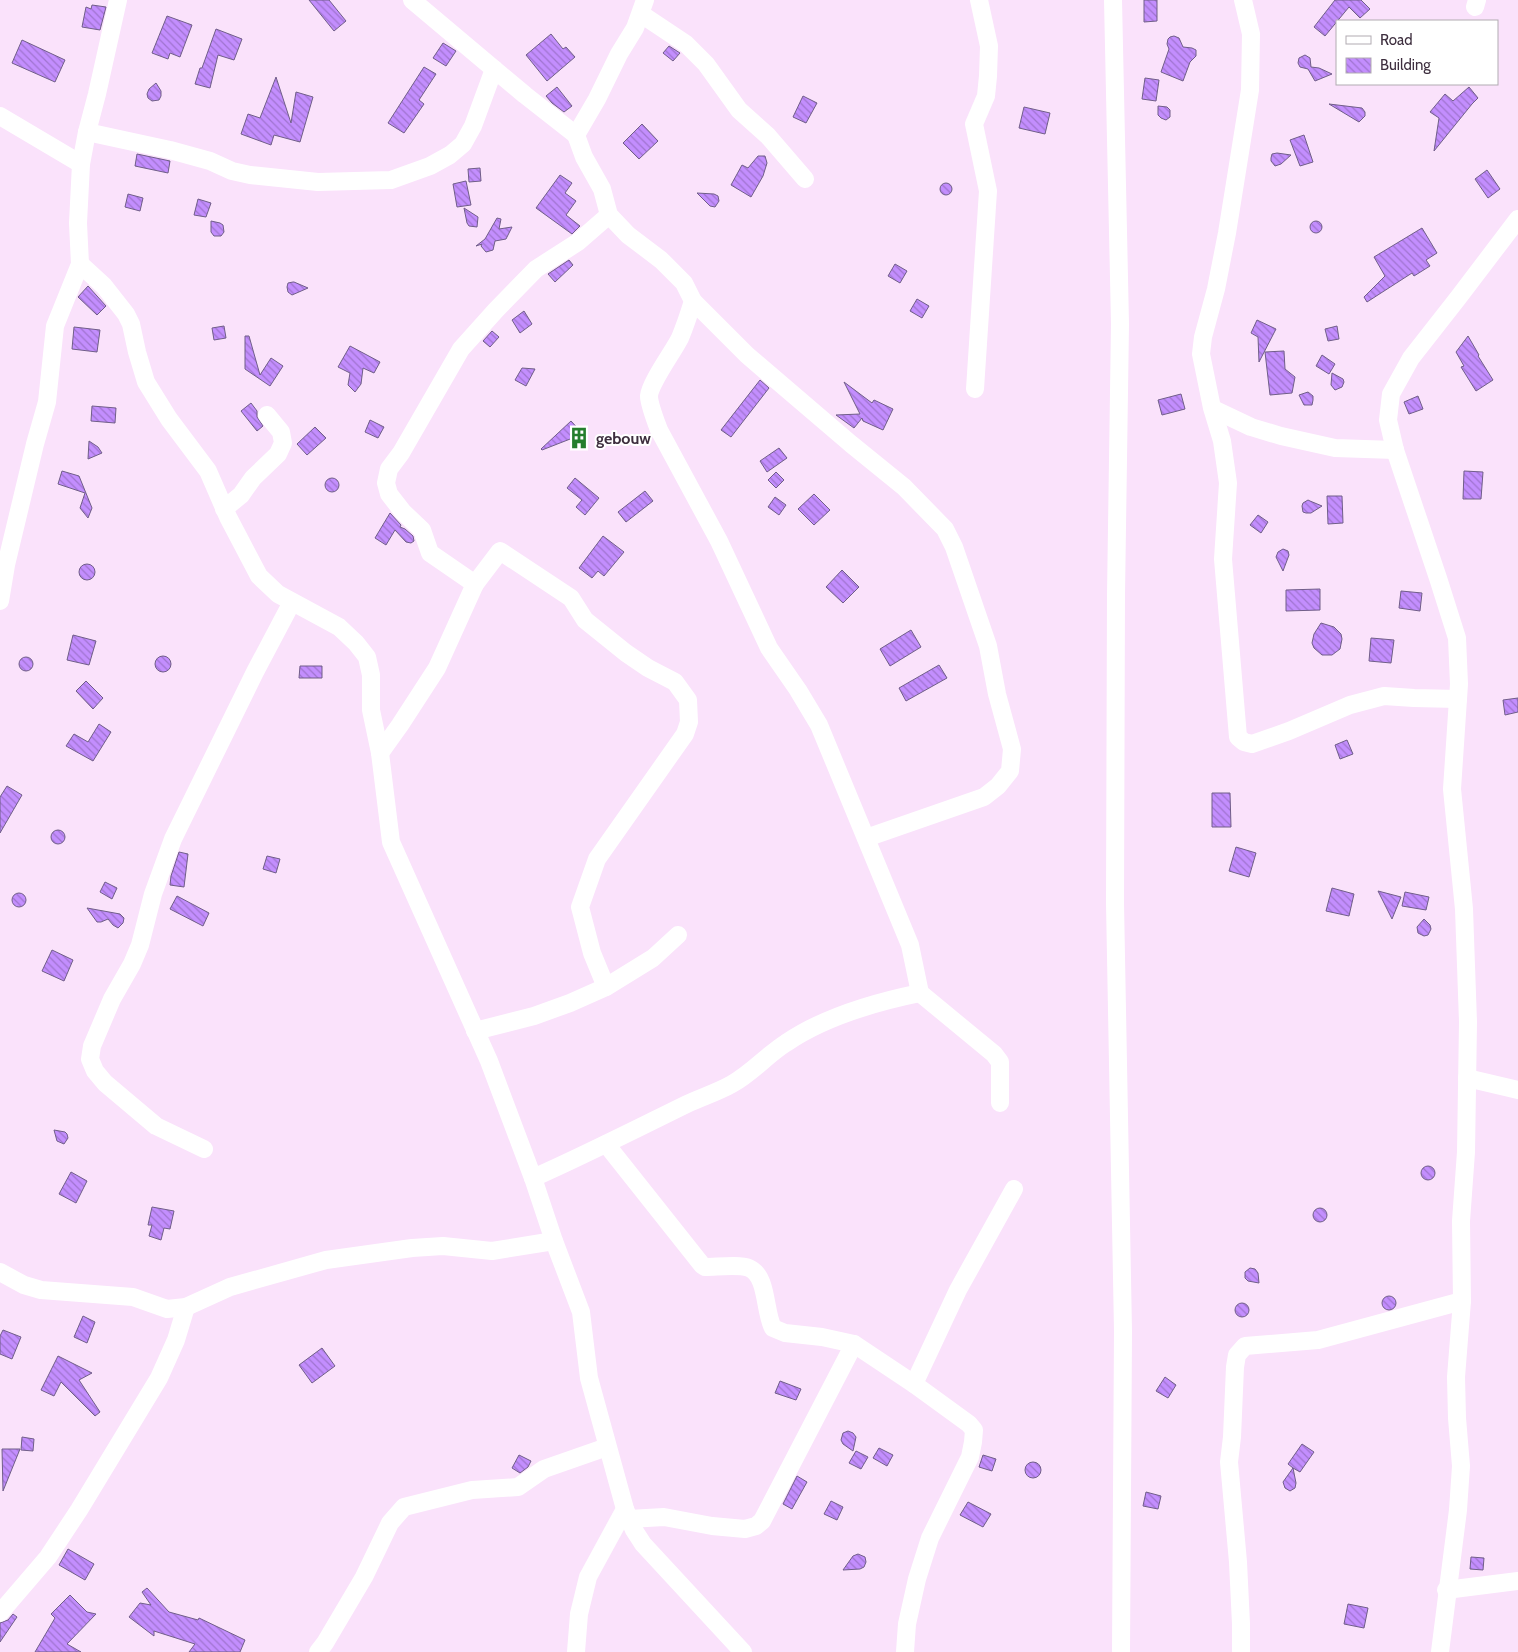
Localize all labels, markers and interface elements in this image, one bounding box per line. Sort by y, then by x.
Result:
legend [1336,20,1498,85]
text: Road [1380,31,1413,49]
text: Building [1380,56,1431,74]
building icon: gebouw [566,425,592,451]
place label: gebouw [596,429,651,448]

